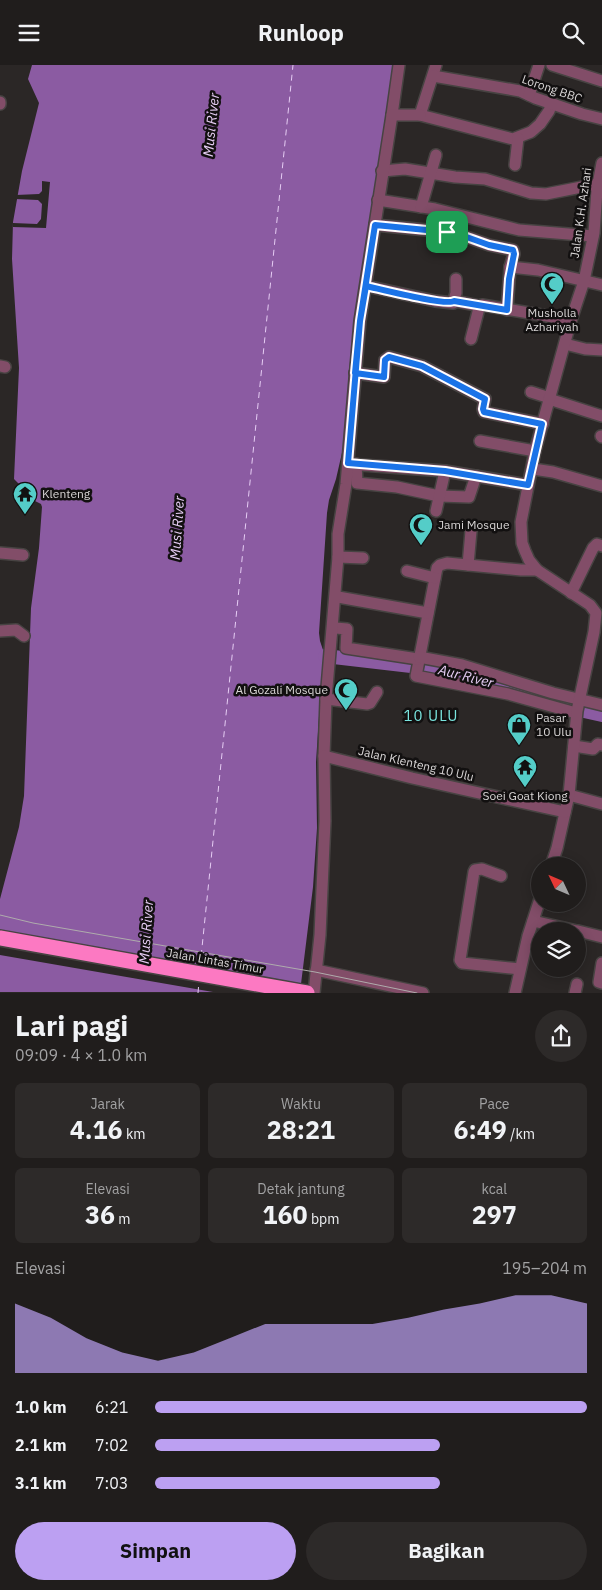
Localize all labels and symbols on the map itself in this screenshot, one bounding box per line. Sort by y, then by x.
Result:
street label: Lorong BBC [520,71,585,106]
water label: Musi River [199,91,223,158]
street label: Jalan K.H. Azhari [567,167,594,259]
pin [426,211,468,253]
mosque icon: Musholla Azhariyah [539,271,565,305]
place label: Musholla Azhariyah [525,305,579,334]
temple icon: Klenteng [12,481,38,515]
place label: Klenteng [42,486,91,501]
water label: Musi River [166,495,188,560]
mosque icon: Jami Mosque [408,512,434,546]
place label: Jami Mosque [438,517,510,532]
water label: Aur River [436,660,496,692]
mosque icon: Al Gozali Mosque [333,677,359,711]
place label: Al Gozali Mosque [235,682,328,697]
district label: 10 ULU [404,706,458,725]
place label: Pasar 10 Ulu [536,710,571,739]
shop icon: Pasar 10 Ulu [506,712,532,746]
street label: Jalan Klenteng 10 Ulu [357,743,475,784]
temple icon: Soei Goat Kiong [512,754,538,788]
place label: Soei Goat Kiong [482,788,568,803]
north arrow [531,857,586,913]
water label: Musi River [135,899,157,964]
street label: Jalan Lintas Timur [165,945,265,977]

